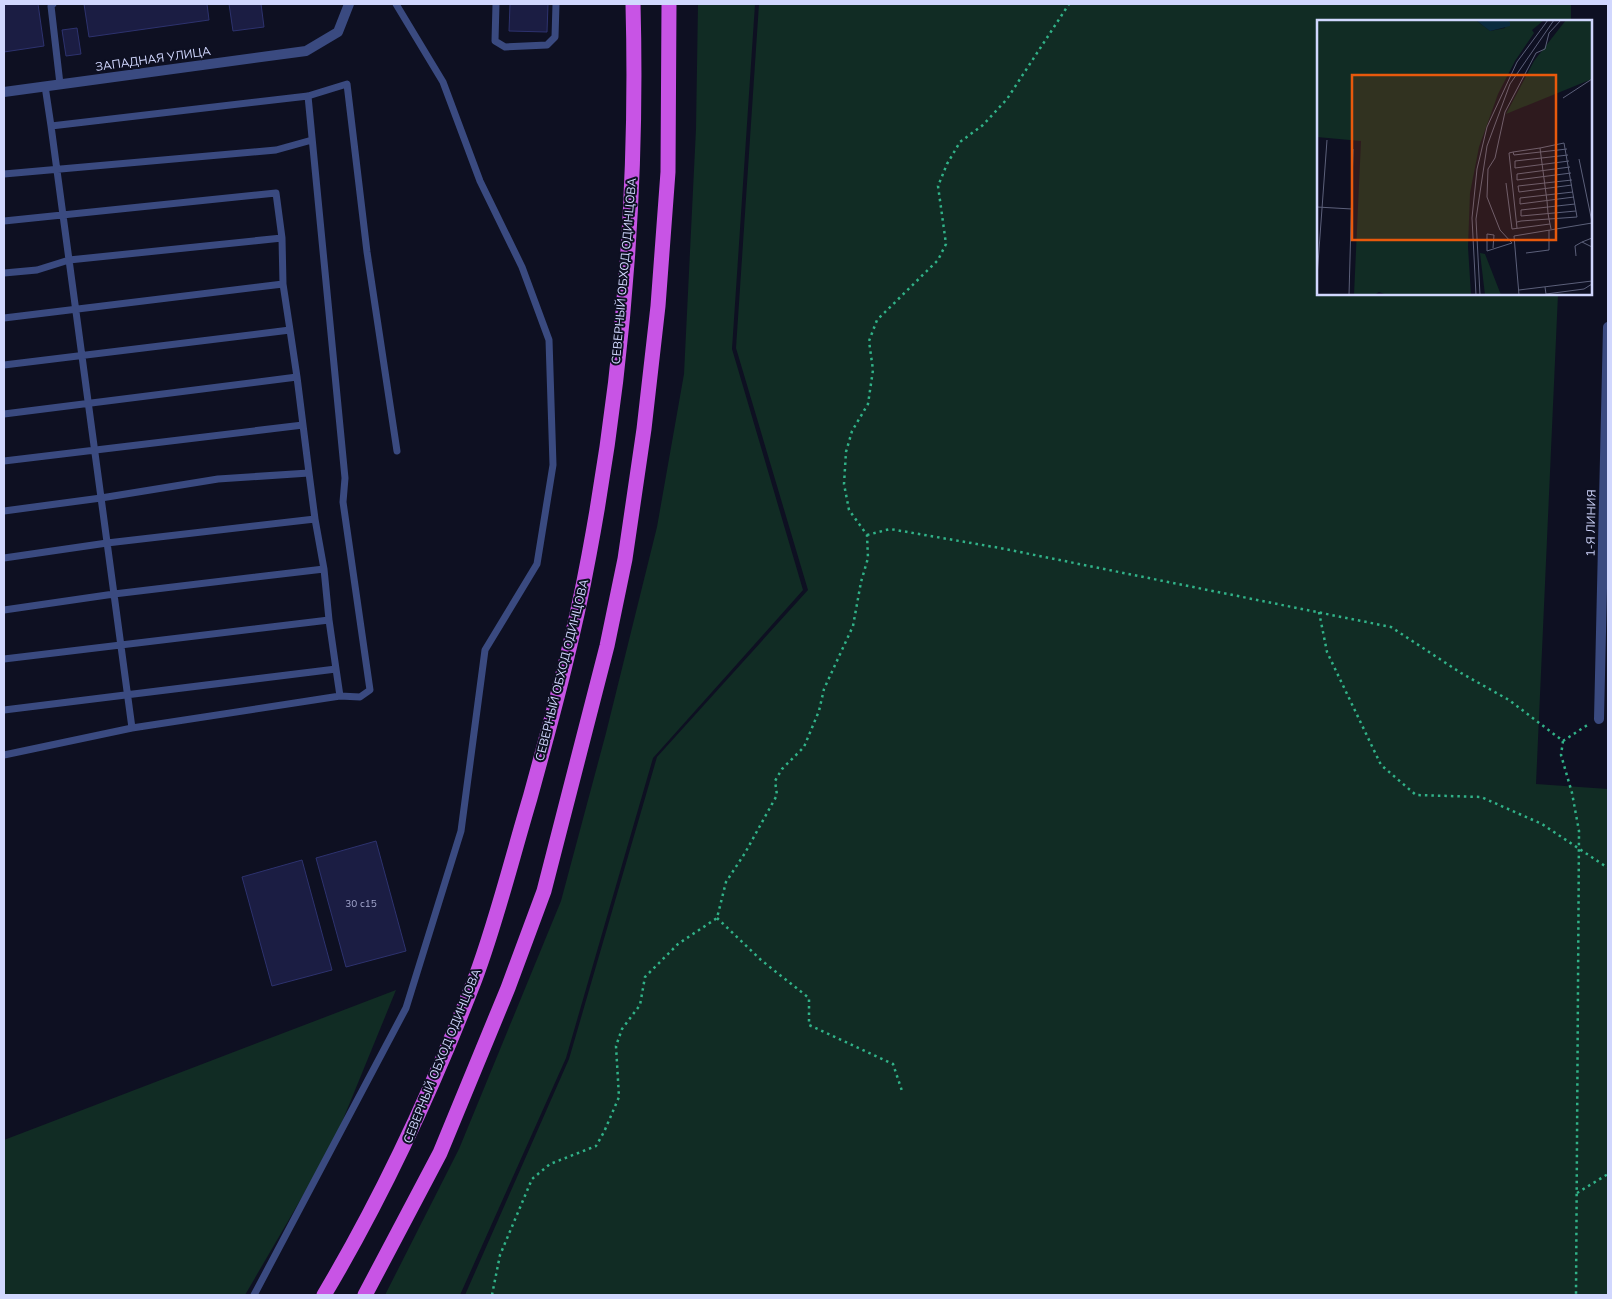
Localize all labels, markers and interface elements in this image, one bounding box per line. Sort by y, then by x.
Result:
inset map [1317,20,1592,295]
street label: ЗАПАДНАЯ УЛИЦА [94,43,212,75]
street label: СЕВЕРНЫЙ ОБХОД ОДИНЦОВА [608,177,640,365]
street label: 1-Я ЛИНИЯ [1582,489,1600,557]
street label: СЕВЕРНЫЙ ОБХОД ОДИНЦОВА [532,577,592,763]
house number: 30 с15 [345,897,377,911]
street label: СЕВЕРНЫЙ ОБХОД ОДИНЦОВА [400,966,485,1146]

